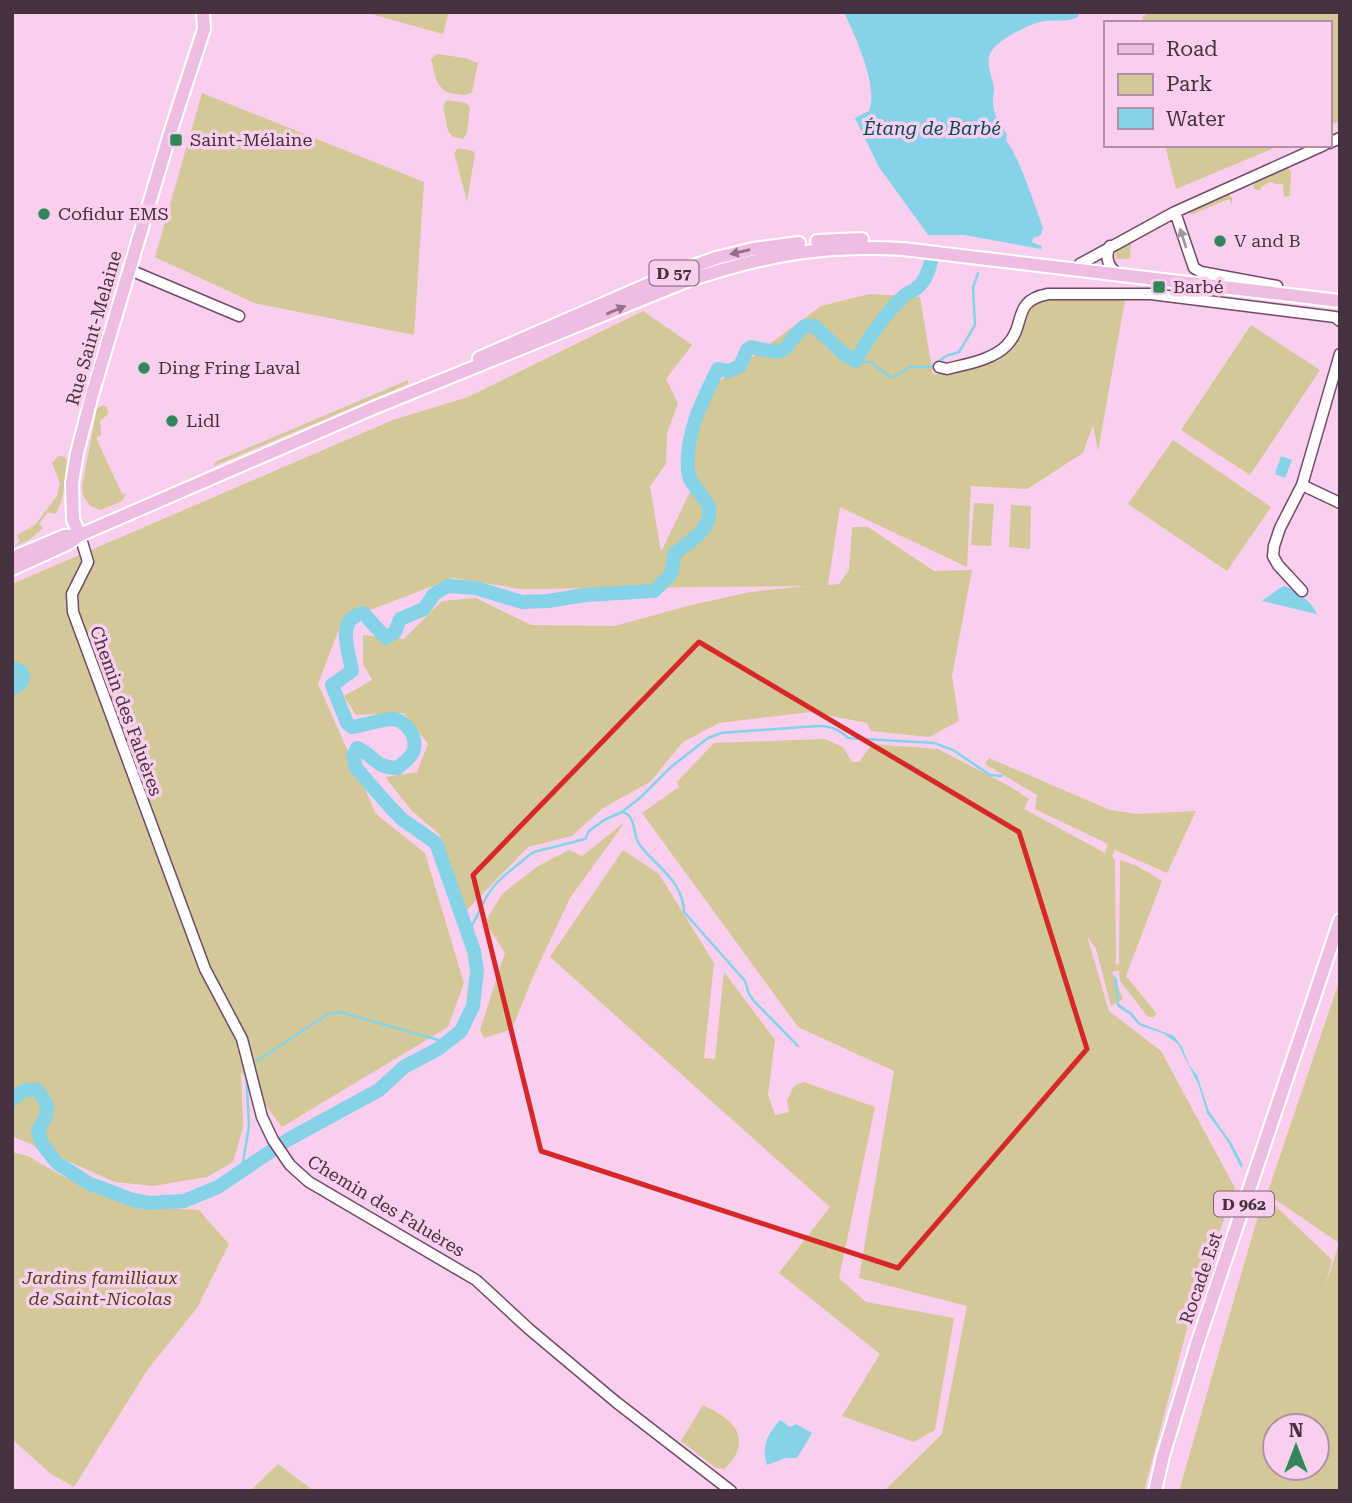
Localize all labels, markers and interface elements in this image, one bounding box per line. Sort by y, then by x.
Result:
legend [1104,21,1331,147]
text: Road [1166,37,1218,61]
text: Park [1166,72,1212,96]
text: Water [1166,107,1226,131]
water label: Étang de Barbé [862,117,1001,140]
place label: Saint-Mélaine [190,129,312,150]
marker: Saint-Mélaine [168,132,184,148]
place label: Cofidur EMS [58,203,169,224]
marker: Cofidur EMS [36,206,52,222]
one-way arrow [1177,227,1188,248]
place label: V and B [1234,230,1301,251]
marker: V and B [1212,233,1228,249]
one-way arrow [729,247,751,258]
street label: Rue Saint-Melaine [61,248,126,408]
road number: D 57 [650,260,698,286]
place label: Barbé [1173,276,1224,297]
marker: Barbé [1151,279,1167,295]
one-way arrow [606,305,627,316]
place label: Ding Fring Laval [158,357,301,378]
marker: Ding Fring Laval [136,360,152,376]
place label: Lidl [186,410,220,431]
marker: Lidl [164,413,180,429]
street label: Chemin des Faluères [86,623,167,799]
street label: Chemin des Faluères [304,1150,468,1261]
road number: D 962 [1214,1192,1274,1216]
street label: Rocade Est [1175,1229,1226,1327]
park label: Jardins familliaux de Saint-Nicolas [21,1267,178,1309]
north arrow [1261,1412,1331,1482]
text: N [1289,1419,1304,1442]

